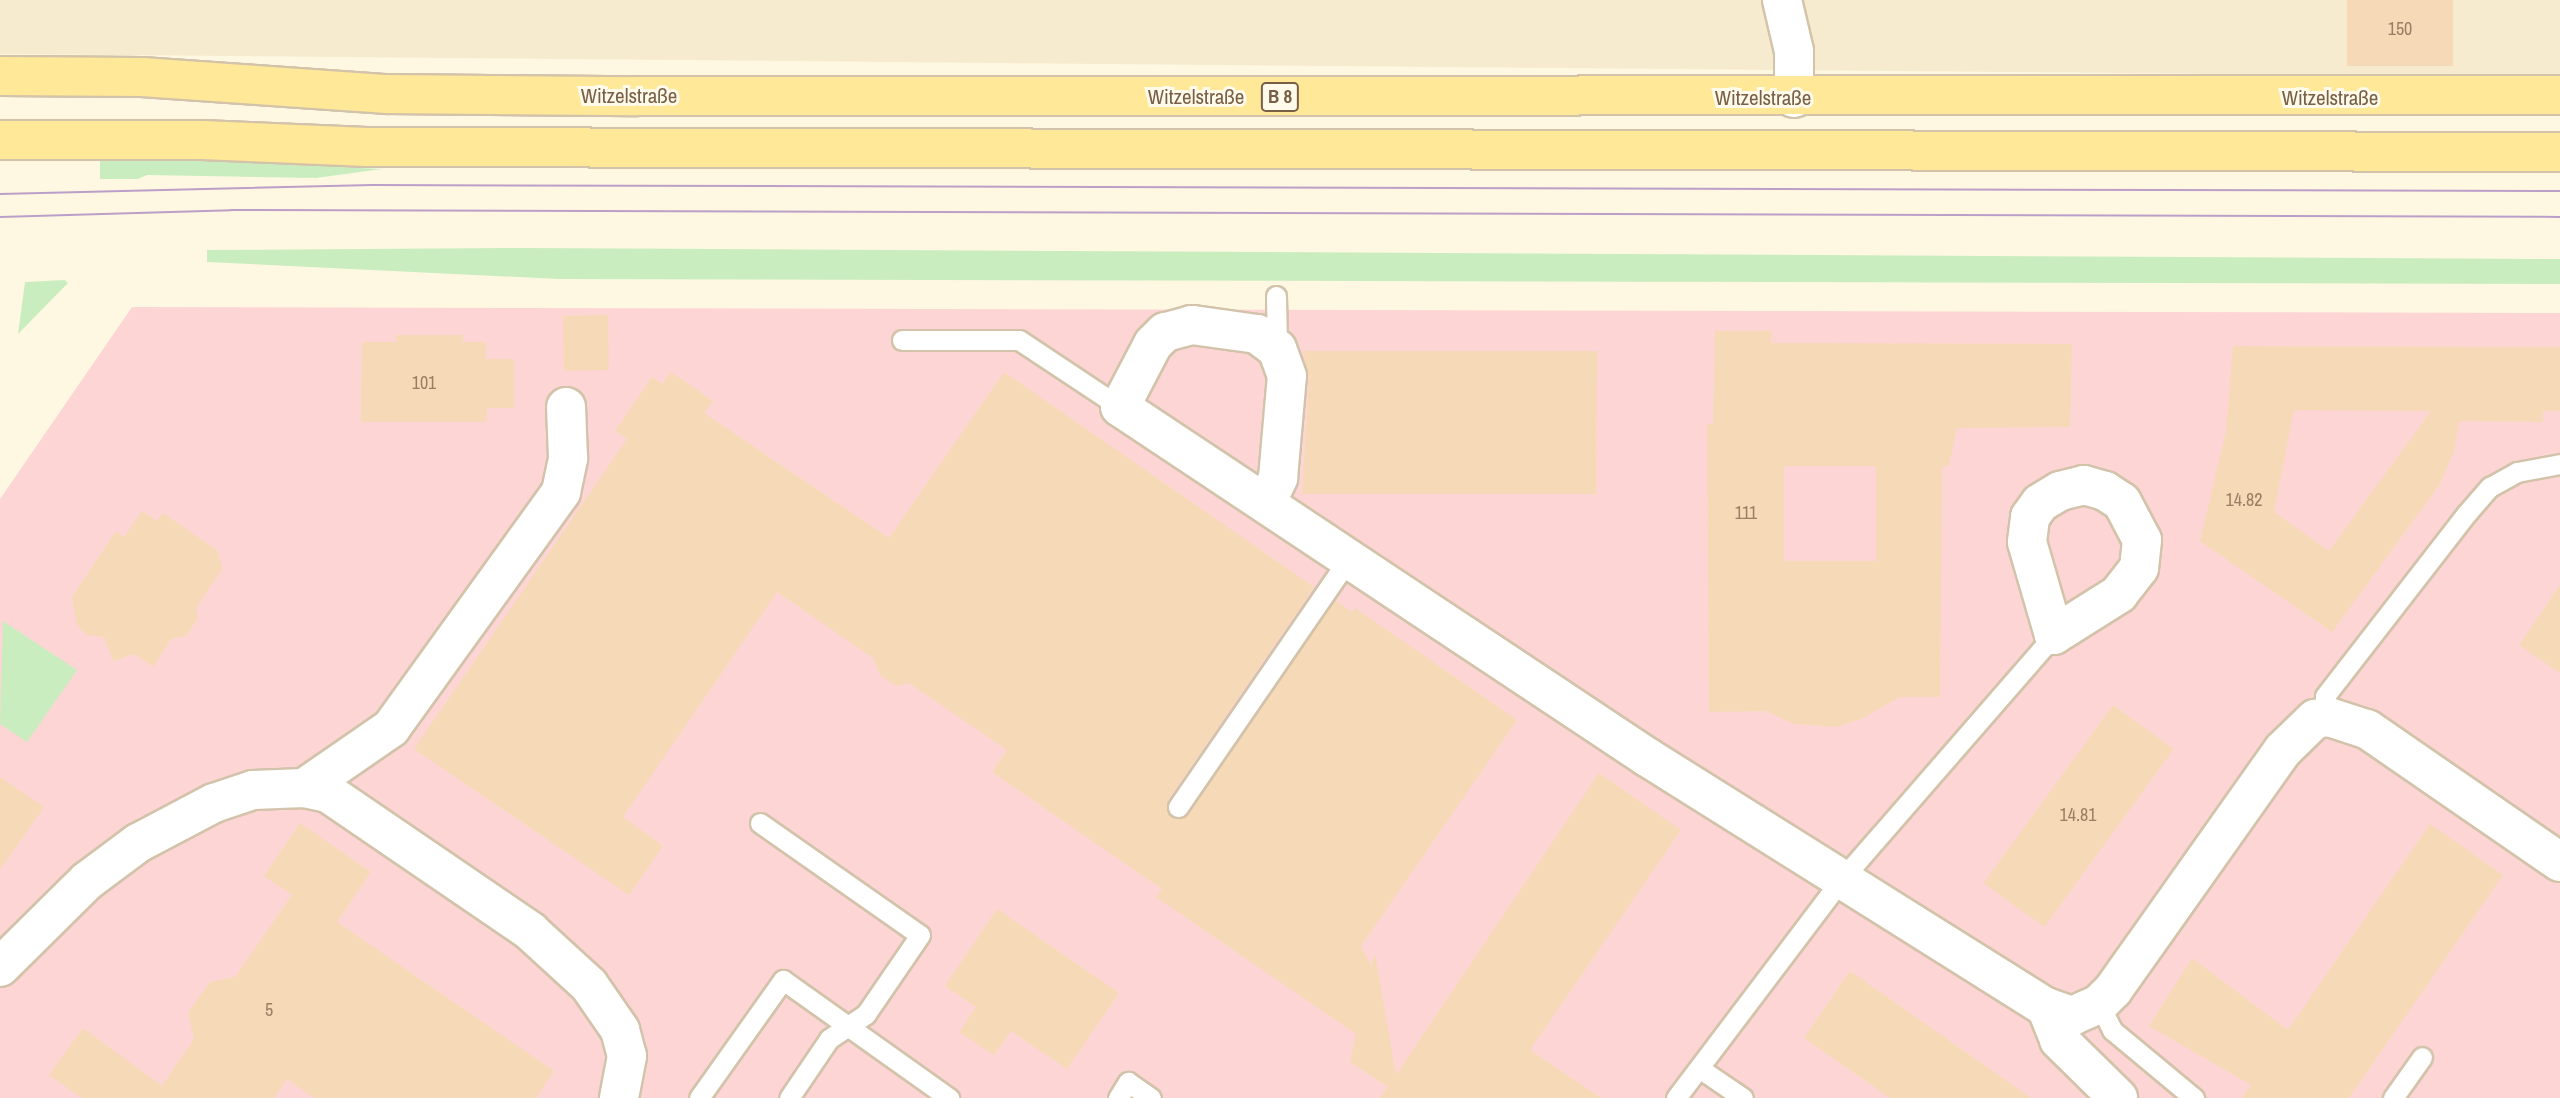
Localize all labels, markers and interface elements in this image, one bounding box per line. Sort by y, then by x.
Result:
house number: 150 [2388,18,2412,40]
road number: B 8 [1261,82,1299,113]
street label: Witzelstraße [581,83,677,109]
street label: Witzelstraße [1148,84,1244,110]
street label: Witzelstraße [1715,85,1811,111]
street label: Witzelstraße [2282,85,2378,111]
house number: 101 [412,372,436,394]
house number: 14.82 [2226,489,2262,511]
house number: 111 [1735,502,1757,524]
house number: 14.81 [2060,804,2096,826]
house number: 5 [265,999,273,1021]

